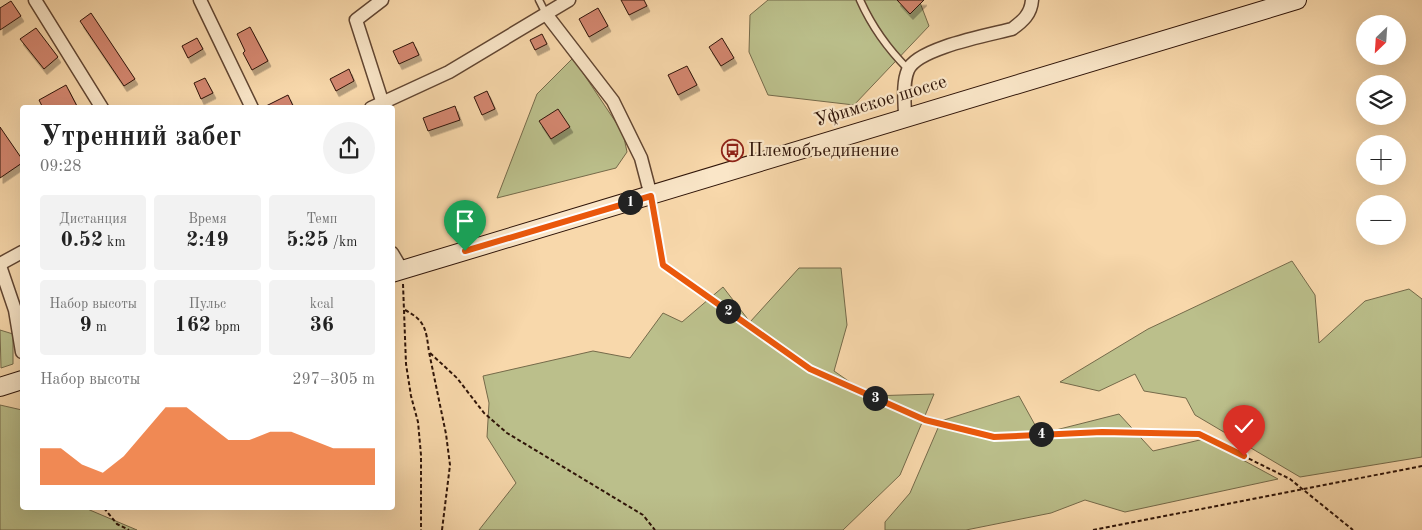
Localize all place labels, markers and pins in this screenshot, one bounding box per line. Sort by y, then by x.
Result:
bus stop icon: Племобъединение [720,139,744,163]
place label: Племобъединение [748,142,899,161]
pin: 1 [618,190,642,214]
pin [444,200,486,251]
pin: 2 [716,298,740,324]
pin: 3 [862,386,888,410]
pin [1223,405,1265,456]
pin: 4 [1028,422,1054,446]

